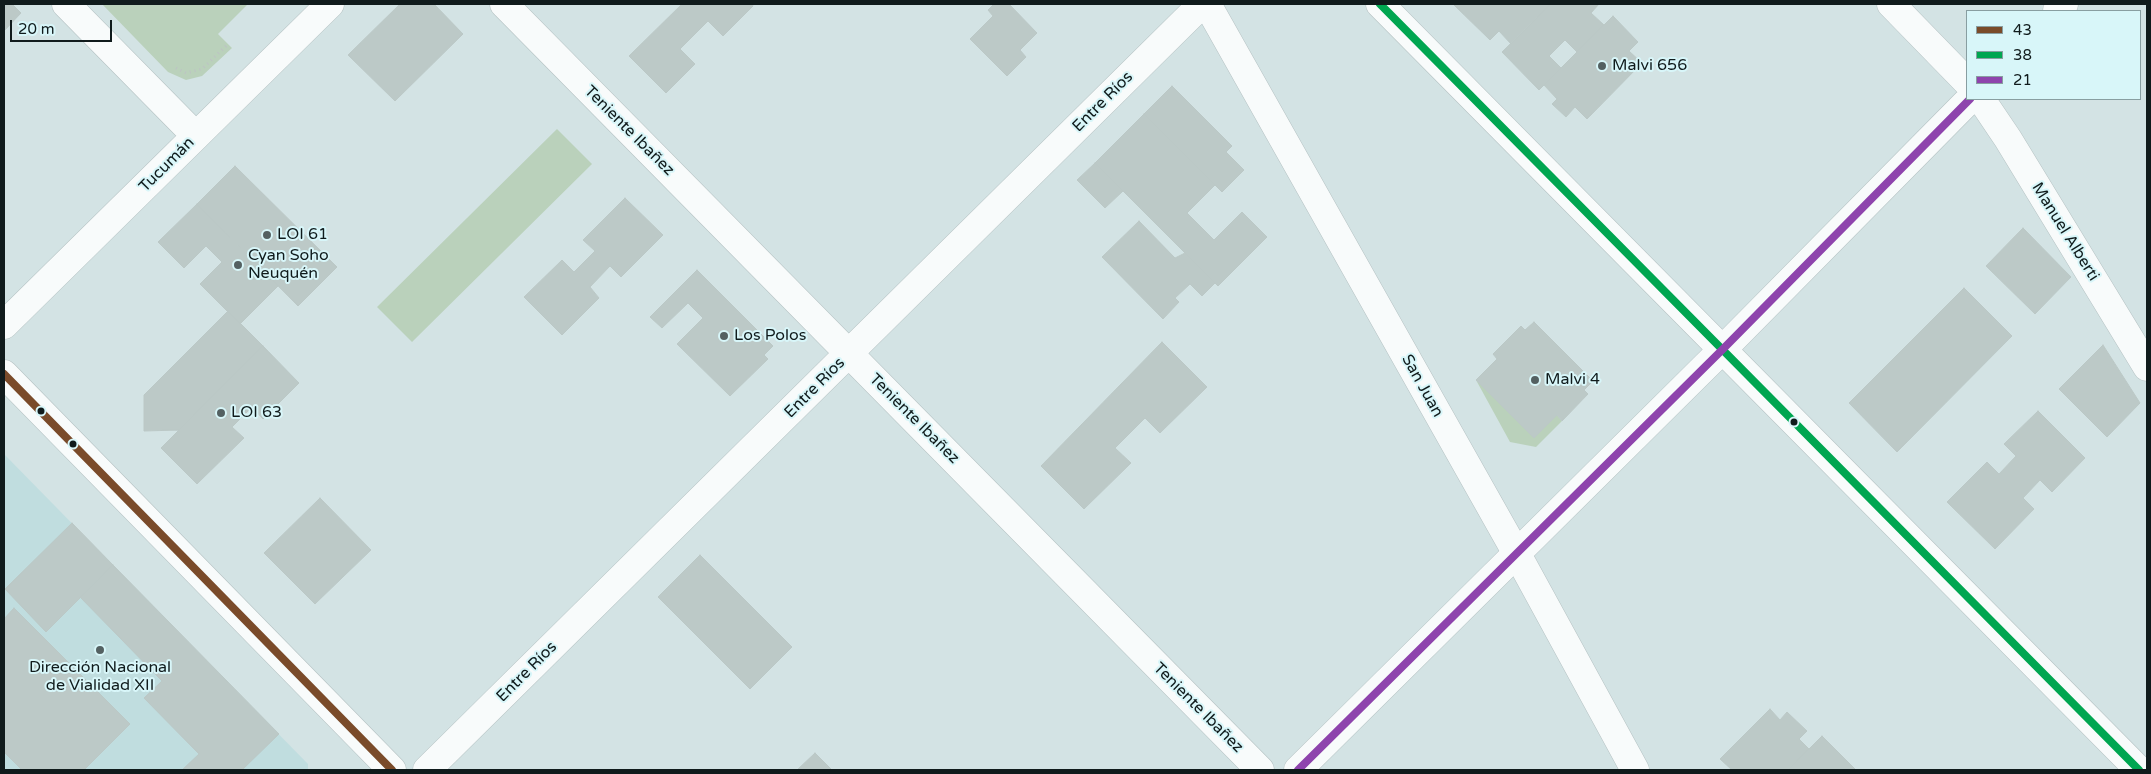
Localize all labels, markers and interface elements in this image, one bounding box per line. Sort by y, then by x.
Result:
scale bar [12,10,115,42]
legend [1966,10,2141,100]
text: 20 m [18,20,55,38]
text: 43 [2013,21,2032,39]
text: 38 [2013,46,2032,64]
place label: Malvi 656 [1612,56,1687,76]
marker: Malvi 656 [1596,60,1608,72]
street label: Entre Ríos [1069,68,1137,136]
text: 21 [2013,71,2032,89]
street label: Teniente Ibañez [580,82,678,180]
street label: Tucumán [135,133,199,197]
street label: Manuel Alberti [2027,179,2103,285]
place label: LOI 61 [277,225,328,245]
marker: LOI 61 [261,229,273,241]
place label: Cyan Soho Neuquén [248,246,329,284]
marker: Cyan Soho Neuquén [232,259,244,271]
place label: Los Polos [734,326,806,346]
marker: Los Polos [718,330,730,342]
street label: San Juan [1397,351,1447,421]
street label: Entre Ríos [781,354,849,422]
street label: Teniente Ibañez [865,370,963,468]
place label: Malvi 4 [1545,370,1600,390]
marker: Malvi 4 [1529,374,1541,386]
place label: LOI 63 [231,403,282,423]
unlabelled marker [36,406,46,416]
marker: LOI 63 [215,407,227,419]
unlabelled marker [1789,417,1799,427]
unlabelled marker [68,439,78,449]
street label: Entre Ríos [493,638,561,706]
marker: Dirección Nacional de Vialidad XII [94,644,106,656]
place label: Dirección Nacional de Vialidad XII [29,658,171,696]
street label: Teniente Ibañez [1149,659,1247,757]

